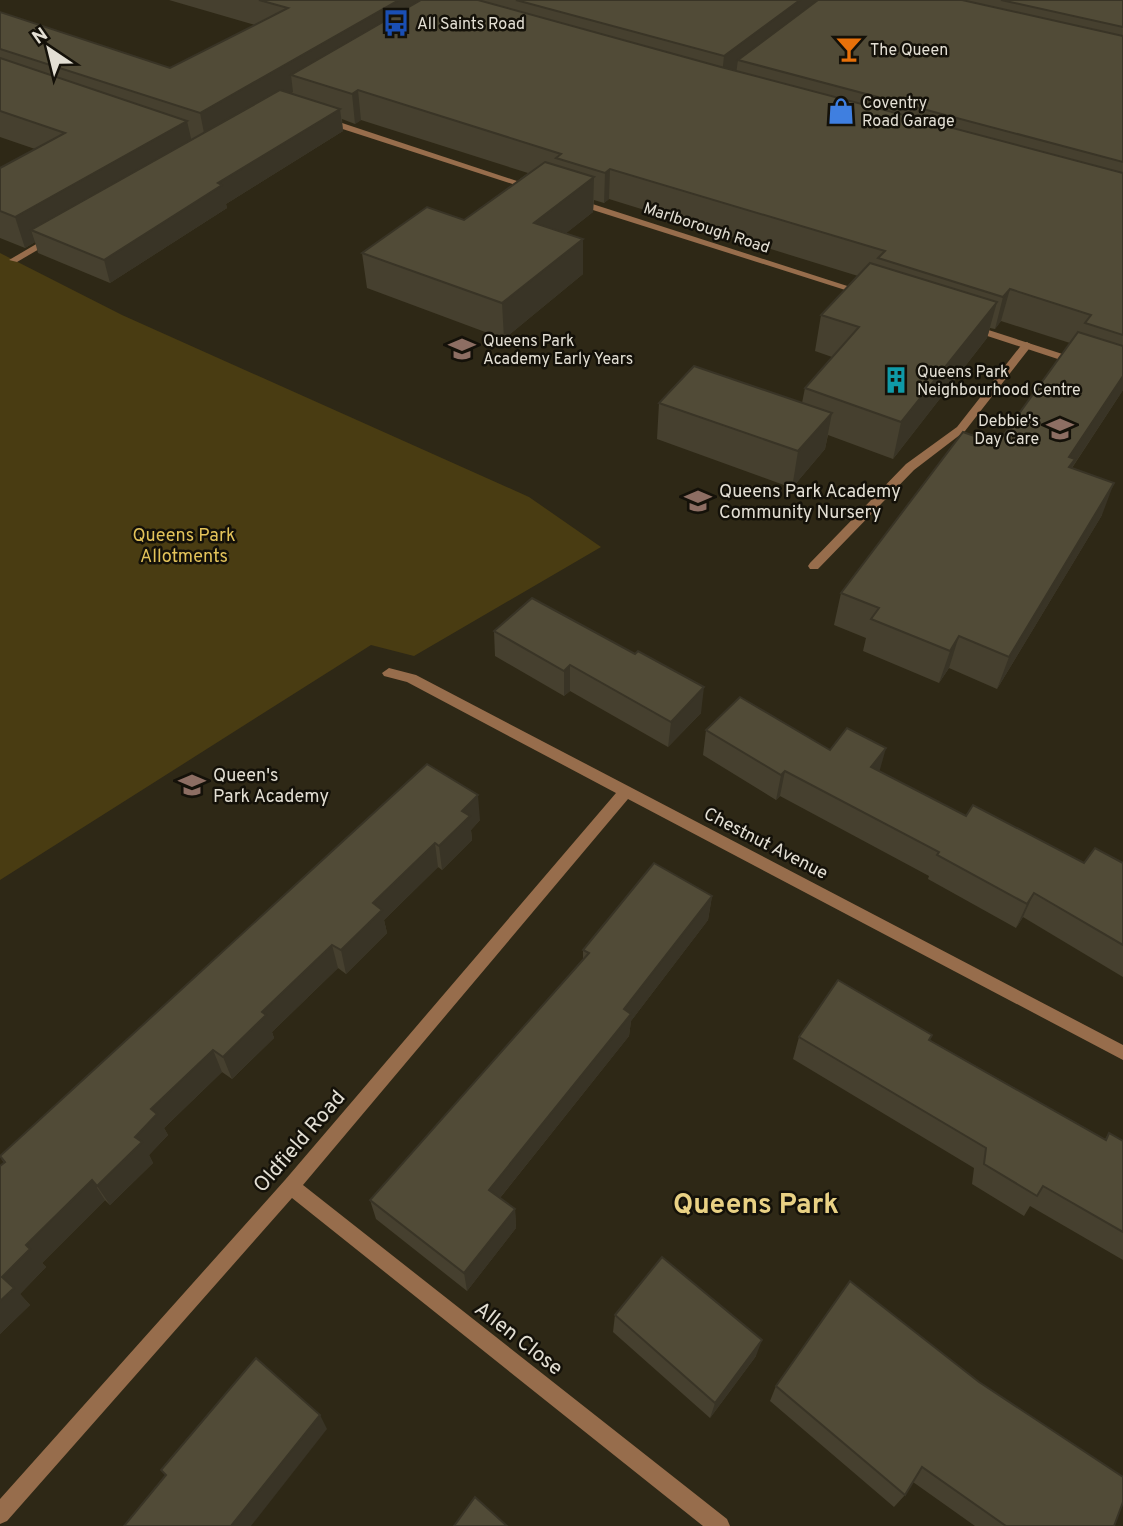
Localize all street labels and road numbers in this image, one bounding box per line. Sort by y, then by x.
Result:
street label: Marlborough Road [641,199,772,259]
street label: Chestnut Avenue [699,803,831,886]
street label: Oldfield Road [248,1085,352,1199]
street label: Allen Close [468,1296,568,1382]

